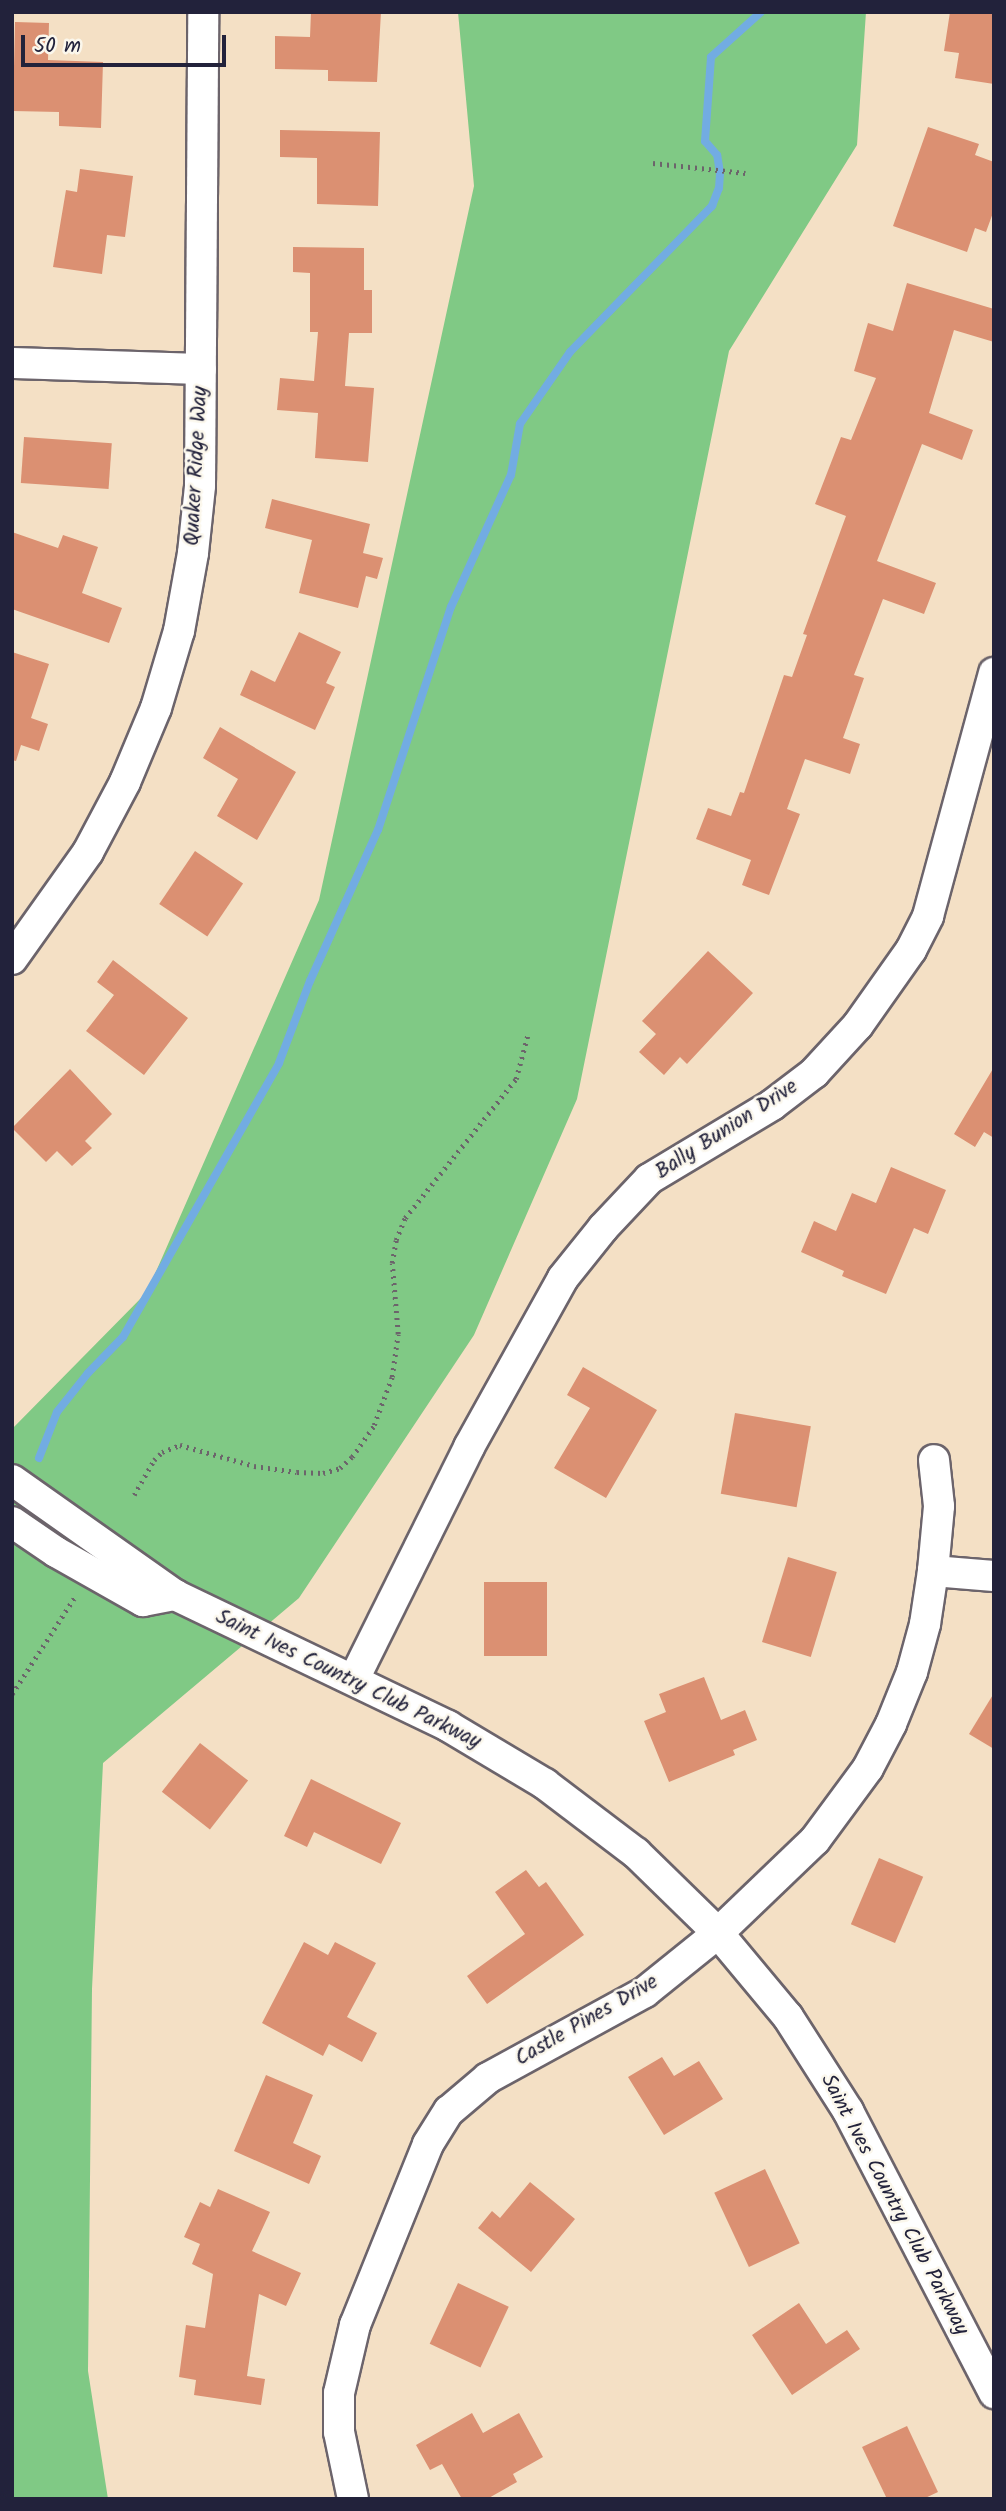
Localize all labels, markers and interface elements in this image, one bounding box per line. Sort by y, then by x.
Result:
scale bar [24,21,229,65]
text: 50 m [34,30,81,63]
street label: Quaker Ridge Way [180,386,214,546]
street label: Bally Bunion Drive [651,1075,803,1185]
street label: Saint Ives Country Club Parkway [211,1605,485,1755]
street label: Castle Pines Drive [511,1970,663,2072]
street label: Saint Ives Country Club Parkway [814,2070,974,2340]

